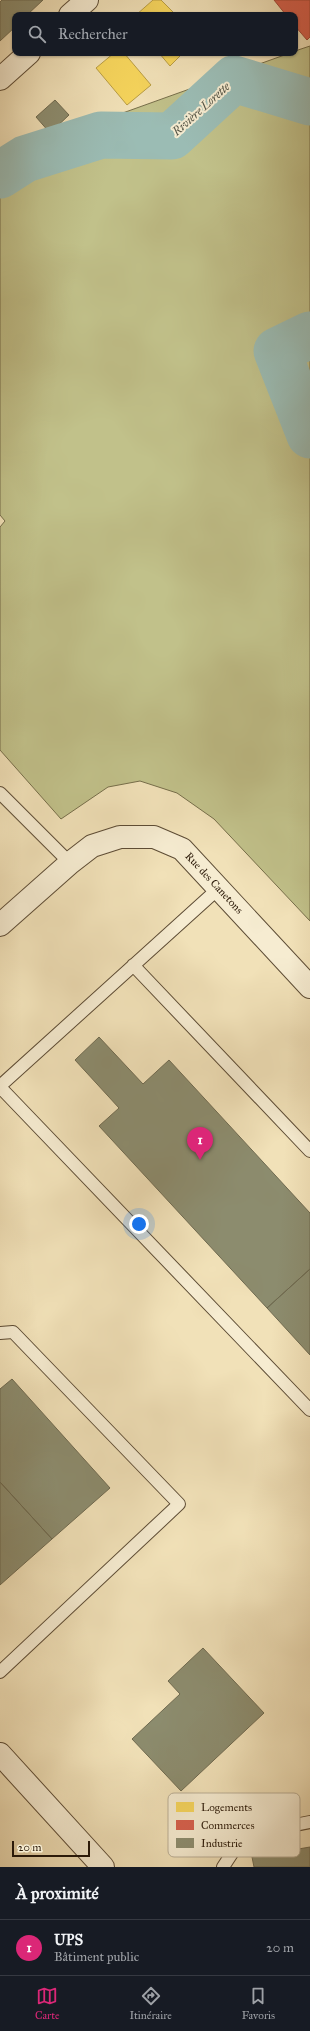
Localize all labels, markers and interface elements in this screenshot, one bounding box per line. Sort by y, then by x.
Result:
search box [12,12,298,56]
icon: search [26,23,48,45]
text: Rechercher [58,25,128,43]
water label: Rivière Lorette [169,79,233,139]
street label: Rue des Canetons [182,850,246,916]
pin: 1 [187,1127,213,1160]
your location [129,1214,149,1234]
legend [168,1793,300,1857]
text: Logements [201,1801,252,1814]
text: Commerces [201,1819,254,1832]
text: Industrie [201,1837,243,1850]
scale bar [12,1839,90,1858]
text: 20 m [18,1841,41,1854]
text: À proximité [16,1883,99,1904]
text: UPS [54,1931,83,1949]
text: 1 [26,1940,32,1956]
text: 20 m [266,1940,294,1956]
text: Bâtiment public [54,1949,139,1965]
tab: Carte [35,1985,60,2022]
tab: Itinéraire [129,1985,172,2022]
tab: Favoris [242,1985,275,2022]

